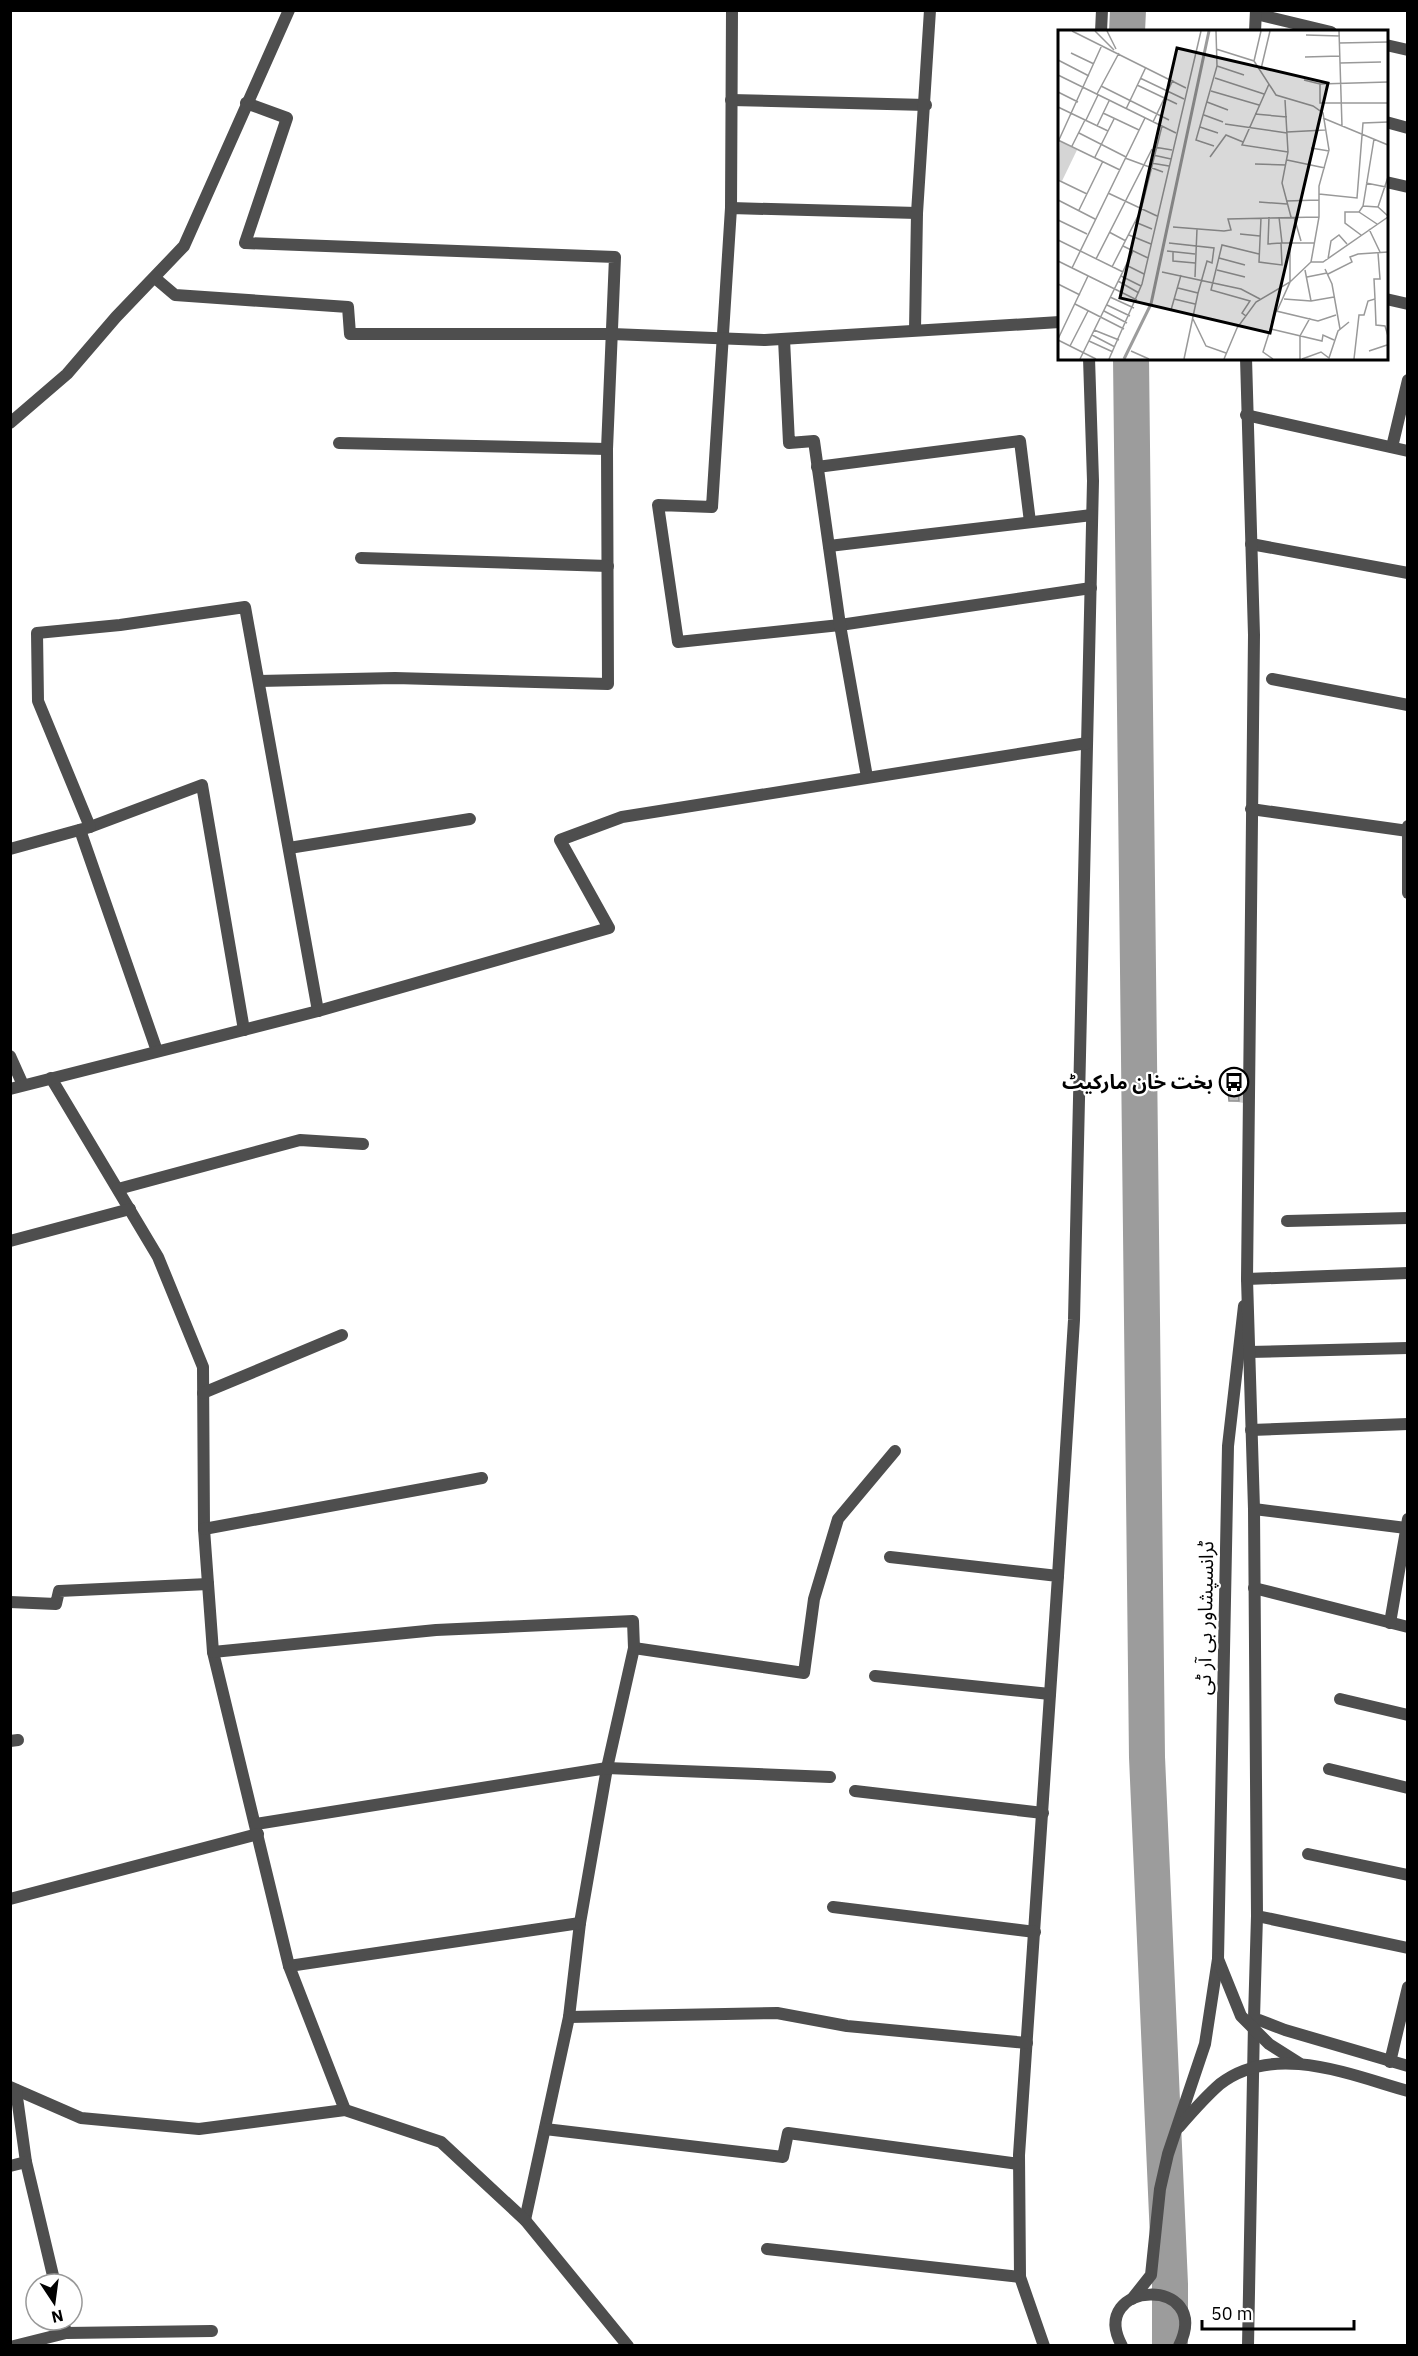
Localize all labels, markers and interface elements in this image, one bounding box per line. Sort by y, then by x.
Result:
inset map [1058,30,1388,360]
bus stop icon: بخت خان مارکیٹ [1218,1066,1250,1098]
place label: بخت خان مارکیٹ [1062,1068,1213,1095]
street label: ٹرانسپشاور بی آر ٹی [1190,1540,1220,1695]
north arrow [24,2272,84,2332]
scale bar [1202,2293,1354,2331]
text: 50 m [1211,2302,1253,2325]
text: N [49,2306,65,2328]

